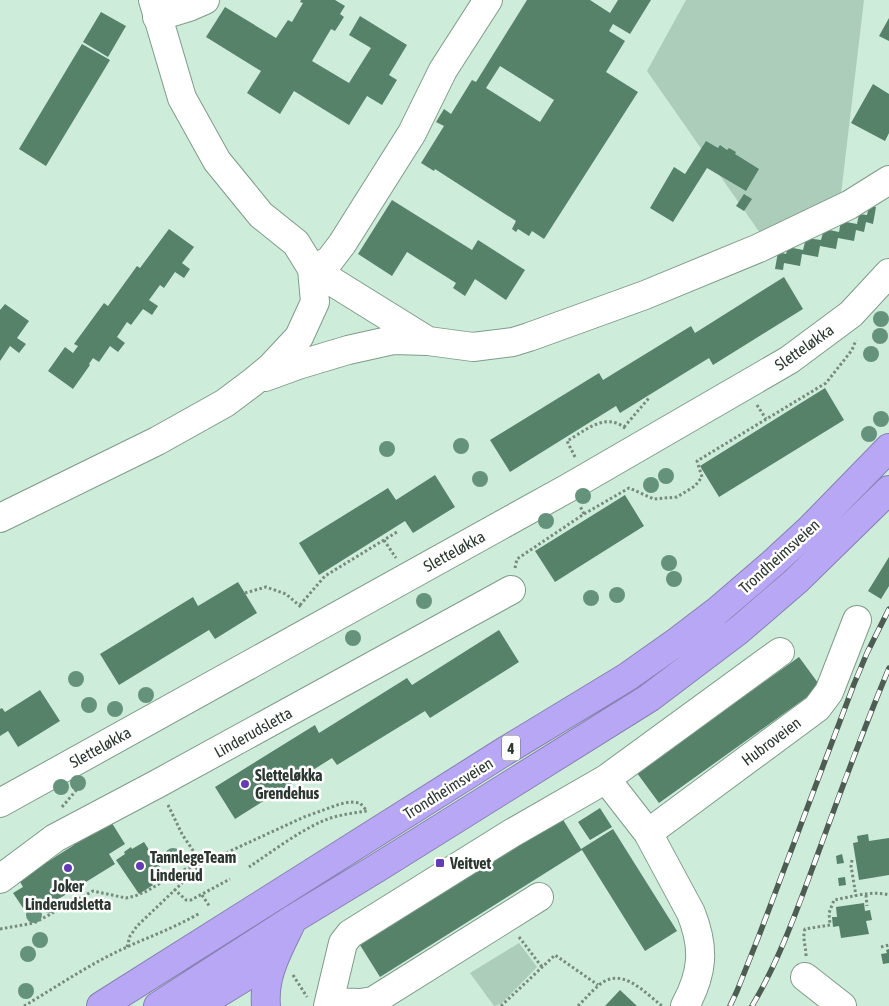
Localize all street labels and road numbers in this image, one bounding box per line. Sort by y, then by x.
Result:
street label: Sletteløkka [771,320,837,374]
street label: Trondheimsveien [735,515,823,597]
street label: Sletteløkka [420,527,488,575]
street label: Linderudsletta [211,703,295,761]
street label: Hubroveien [738,713,804,769]
street label: Sletteløkka [66,723,134,771]
road number: 4 [502,736,520,760]
street label: Trondheimsveien [400,753,496,823]

